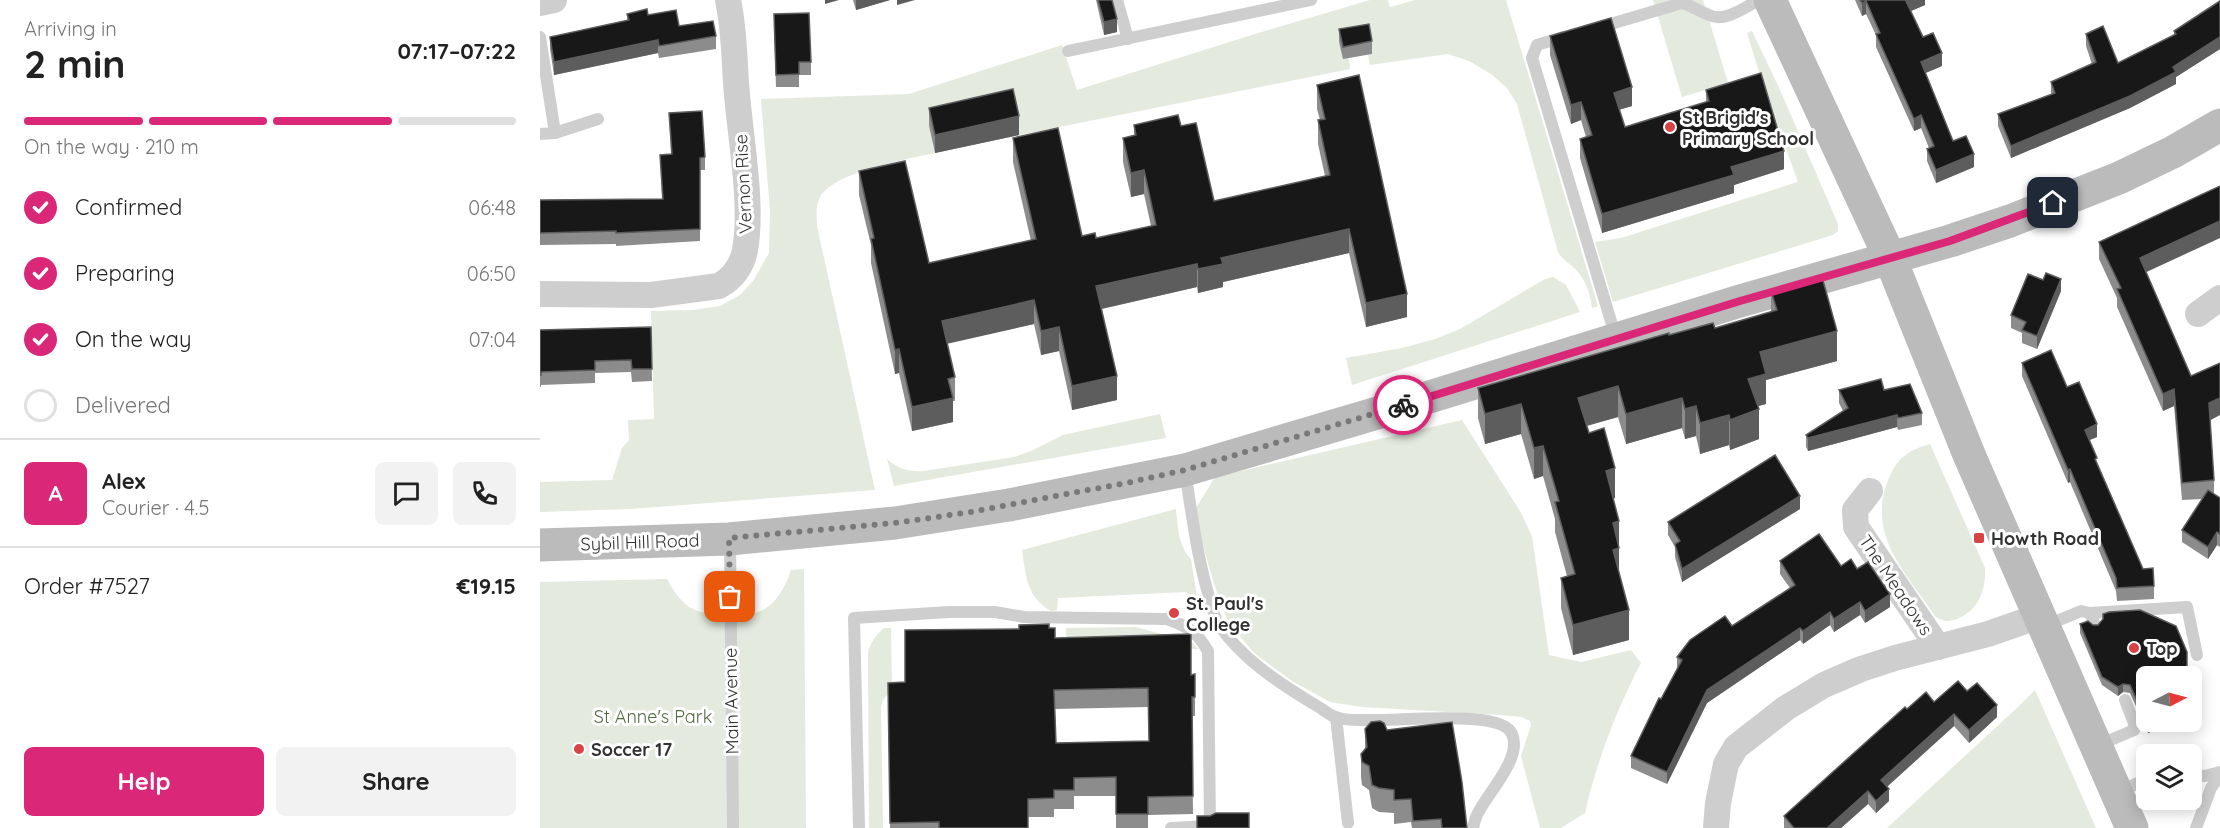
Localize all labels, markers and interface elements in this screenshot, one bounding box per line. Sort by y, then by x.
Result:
text: Arriving in [24,16,117,41]
text: 07:17–07:22 [398,37,516,65]
text: 2 min [24,39,126,88]
place label: St Brigid's Primary School [1682,106,1814,150]
marker: St Brigid's Primary School [1663,120,1677,134]
text: On the way · 210 m [24,134,199,159]
street label: Vernon Rise [729,134,757,234]
pin [2027,177,2078,228]
icon: home [2036,186,2069,219]
icon: check [24,191,57,224]
text: Confirmed [75,193,182,221]
text: 06:48 [468,195,516,220]
icon: check [24,257,57,290]
text: Preparing [75,259,175,287]
text: 06:50 [467,261,516,286]
icon: check [24,323,57,356]
text: On the way [75,325,191,353]
text: 07:04 [469,327,516,352]
courier [1373,375,1433,435]
icon: bike [1387,389,1420,422]
text: Delivered [75,391,171,419]
button: chat [375,462,438,525]
button: phone [453,462,516,525]
text: Alex [102,467,145,495]
text: A [48,479,63,507]
text: Courier · 4.5 [102,495,209,520]
place label: Howth Road [1991,527,2099,550]
street label: Sybil Hill Road [580,528,700,556]
street label: The Meadows [1854,531,1938,639]
marker: Howth Road [1972,531,1986,545]
pin [704,571,755,622]
text: Order #7527 [24,572,150,600]
text: €19.15 [456,572,516,600]
icon: bag [713,580,746,613]
place label: St. Paul's College [1186,592,1264,636]
marker: St. Paul's College [1167,606,1181,620]
place label: Top [2146,637,2178,660]
marker: Top [2127,641,2141,655]
street label: Main Avenue [719,648,743,754]
north arrow [2136,666,2202,732]
map controls [2136,666,2202,810]
park label: St Anne's Park [594,705,712,728]
place label: Soccer 17 [591,738,672,761]
marker: Soccer 17 [572,742,586,756]
button: layers [2136,744,2202,810]
button: Help [24,747,264,816]
button: Share [276,747,516,816]

